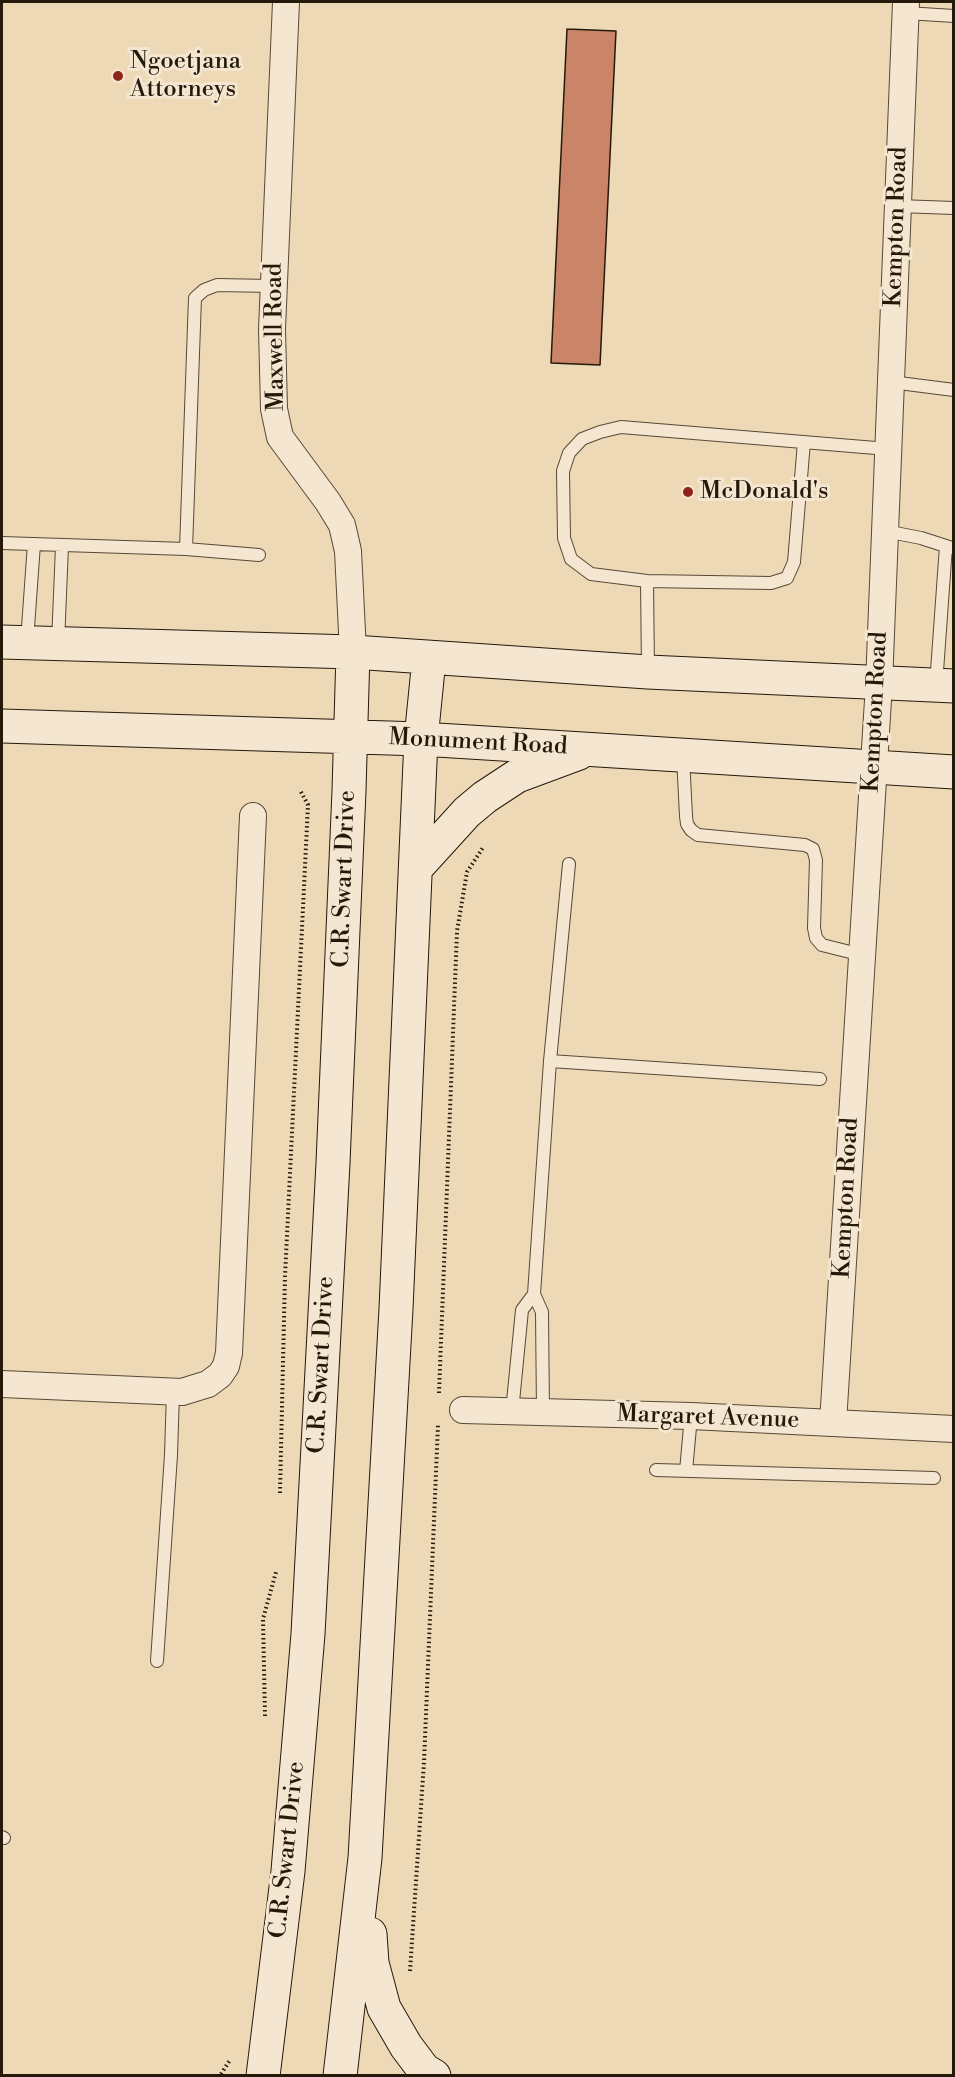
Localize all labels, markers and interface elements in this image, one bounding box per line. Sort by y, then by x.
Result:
place label: Ngoetjana Attorneys [130,48,241,104]
marker: Ngoetjana Attorneys [111,69,125,83]
street label: Kempton Road [880,146,914,308]
street label: Maxwell Road [260,262,292,412]
place label: McDonald's [700,478,829,506]
marker: McDonald's [681,485,695,499]
street label: Kempton Road [857,631,895,793]
street label: Monument Road [388,724,568,762]
street label: C.R. Swart Drive [328,790,362,968]
street label: Kempton Road [828,1117,866,1279]
street label: C.R. Swart Drive [303,1276,341,1454]
street label: Margaret Avenue [616,1400,800,1436]
street label: C.R. Swart Drive [264,1760,312,1940]

